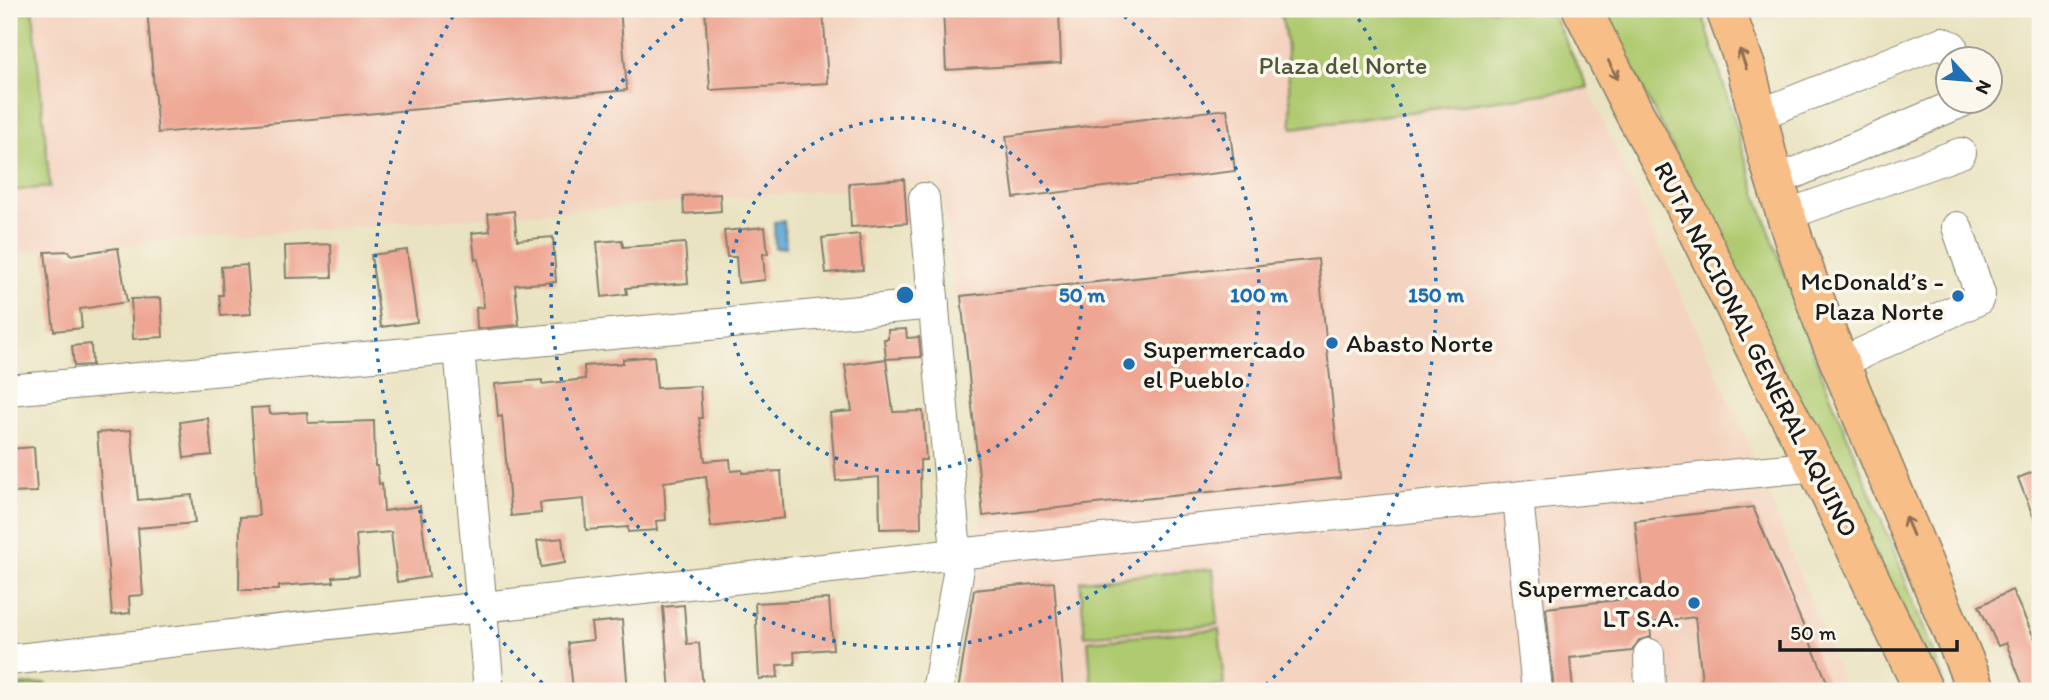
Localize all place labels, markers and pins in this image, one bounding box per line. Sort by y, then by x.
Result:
place label: McDonald’s - Plaza Norte [1800,265,1944,327]
centre of rings [893,283,917,307]
marker: McDonald’s - Plaza Norte [1950,288,1966,304]
place label: Abasto Norte [1346,327,1493,359]
place label: Supermercado el Pueblo [1143,333,1305,395]
marker: Abasto Norte [1324,335,1340,351]
marker: Supermercado el Pueblo [1121,356,1137,372]
place label: Supermercado LT S.A. [1518,572,1680,634]
marker: Supermercado LT S.A. [1686,595,1702,611]

